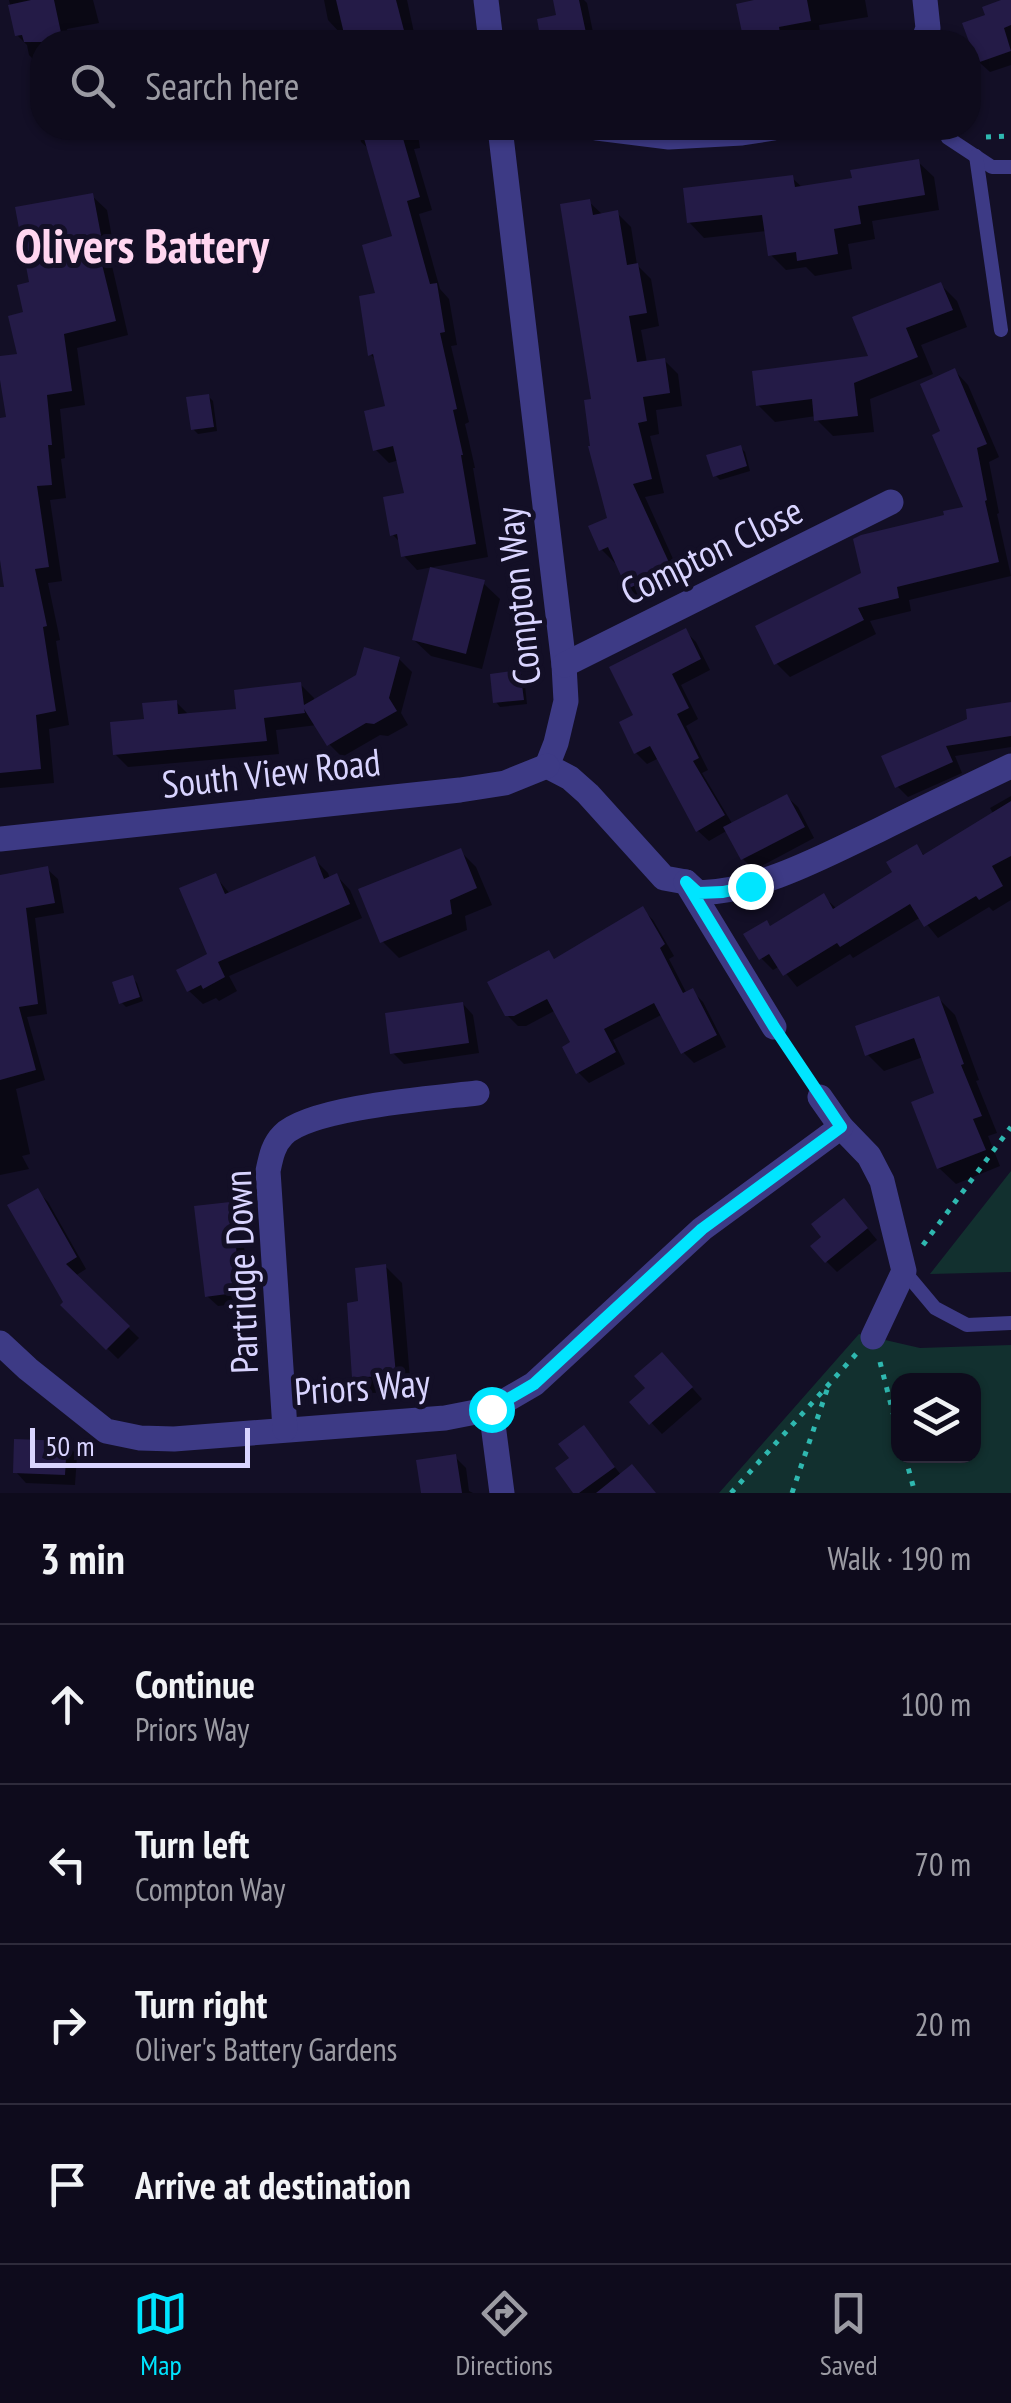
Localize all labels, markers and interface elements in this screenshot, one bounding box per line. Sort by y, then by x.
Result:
search box [30,30,981,140]
icon: search [65,58,120,113]
text: Search here [145,61,299,110]
district label: Olivers Battery [15,214,270,276]
street label: Compton Close [612,485,810,615]
street label: Compton Way [483,504,551,687]
street label: South View Road [159,736,383,808]
route end [728,864,774,910]
street label: Partridge Down [212,1169,268,1375]
street label: Priors Way [293,1357,432,1415]
map controls [891,1373,981,1463]
button: layers [891,1373,981,1463]
route start [469,1387,515,1433]
scale bar [30,1423,250,1468]
text: 50 m [45,1427,94,1464]
text: 3 min [40,1531,125,1586]
text: Walk · 190 m [827,1537,971,1579]
text: Continue [135,1659,255,1708]
icon: ahead [40,1677,95,1732]
text: 100 m [900,1683,971,1725]
text: Priors Way [135,1708,249,1750]
text: Turn left [135,1819,249,1868]
icon: left [40,1837,95,1892]
text: 70 m [915,1843,971,1885]
text: Compton Way [135,1868,285,1910]
text: Turn right [135,1979,267,2028]
icon: right [40,1997,95,2052]
text: 20 m [915,2003,971,2045]
text: Oliver's Battery Gardens [135,2028,397,2070]
icon: arrive [40,2157,95,2212]
text: Arrive at destination [135,2160,411,2209]
tab: Map [133,2286,188,2383]
tab: Directions [455,2286,553,2383]
tab: Saved [820,2286,878,2383]

